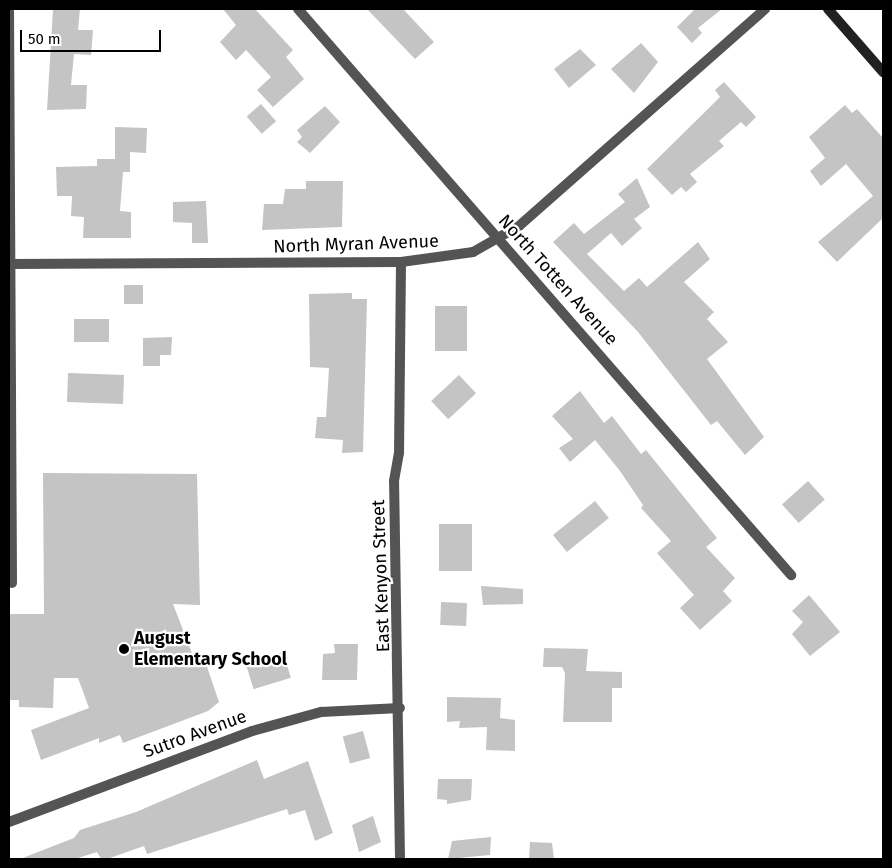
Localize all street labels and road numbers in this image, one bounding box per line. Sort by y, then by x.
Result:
street label: North Totten Avenue [494,210,622,350]
street label: North Myran Avenue [273,230,439,258]
street label: East Kenyon Street [368,499,394,653]
street label: Sutro Avenue [140,705,250,763]

